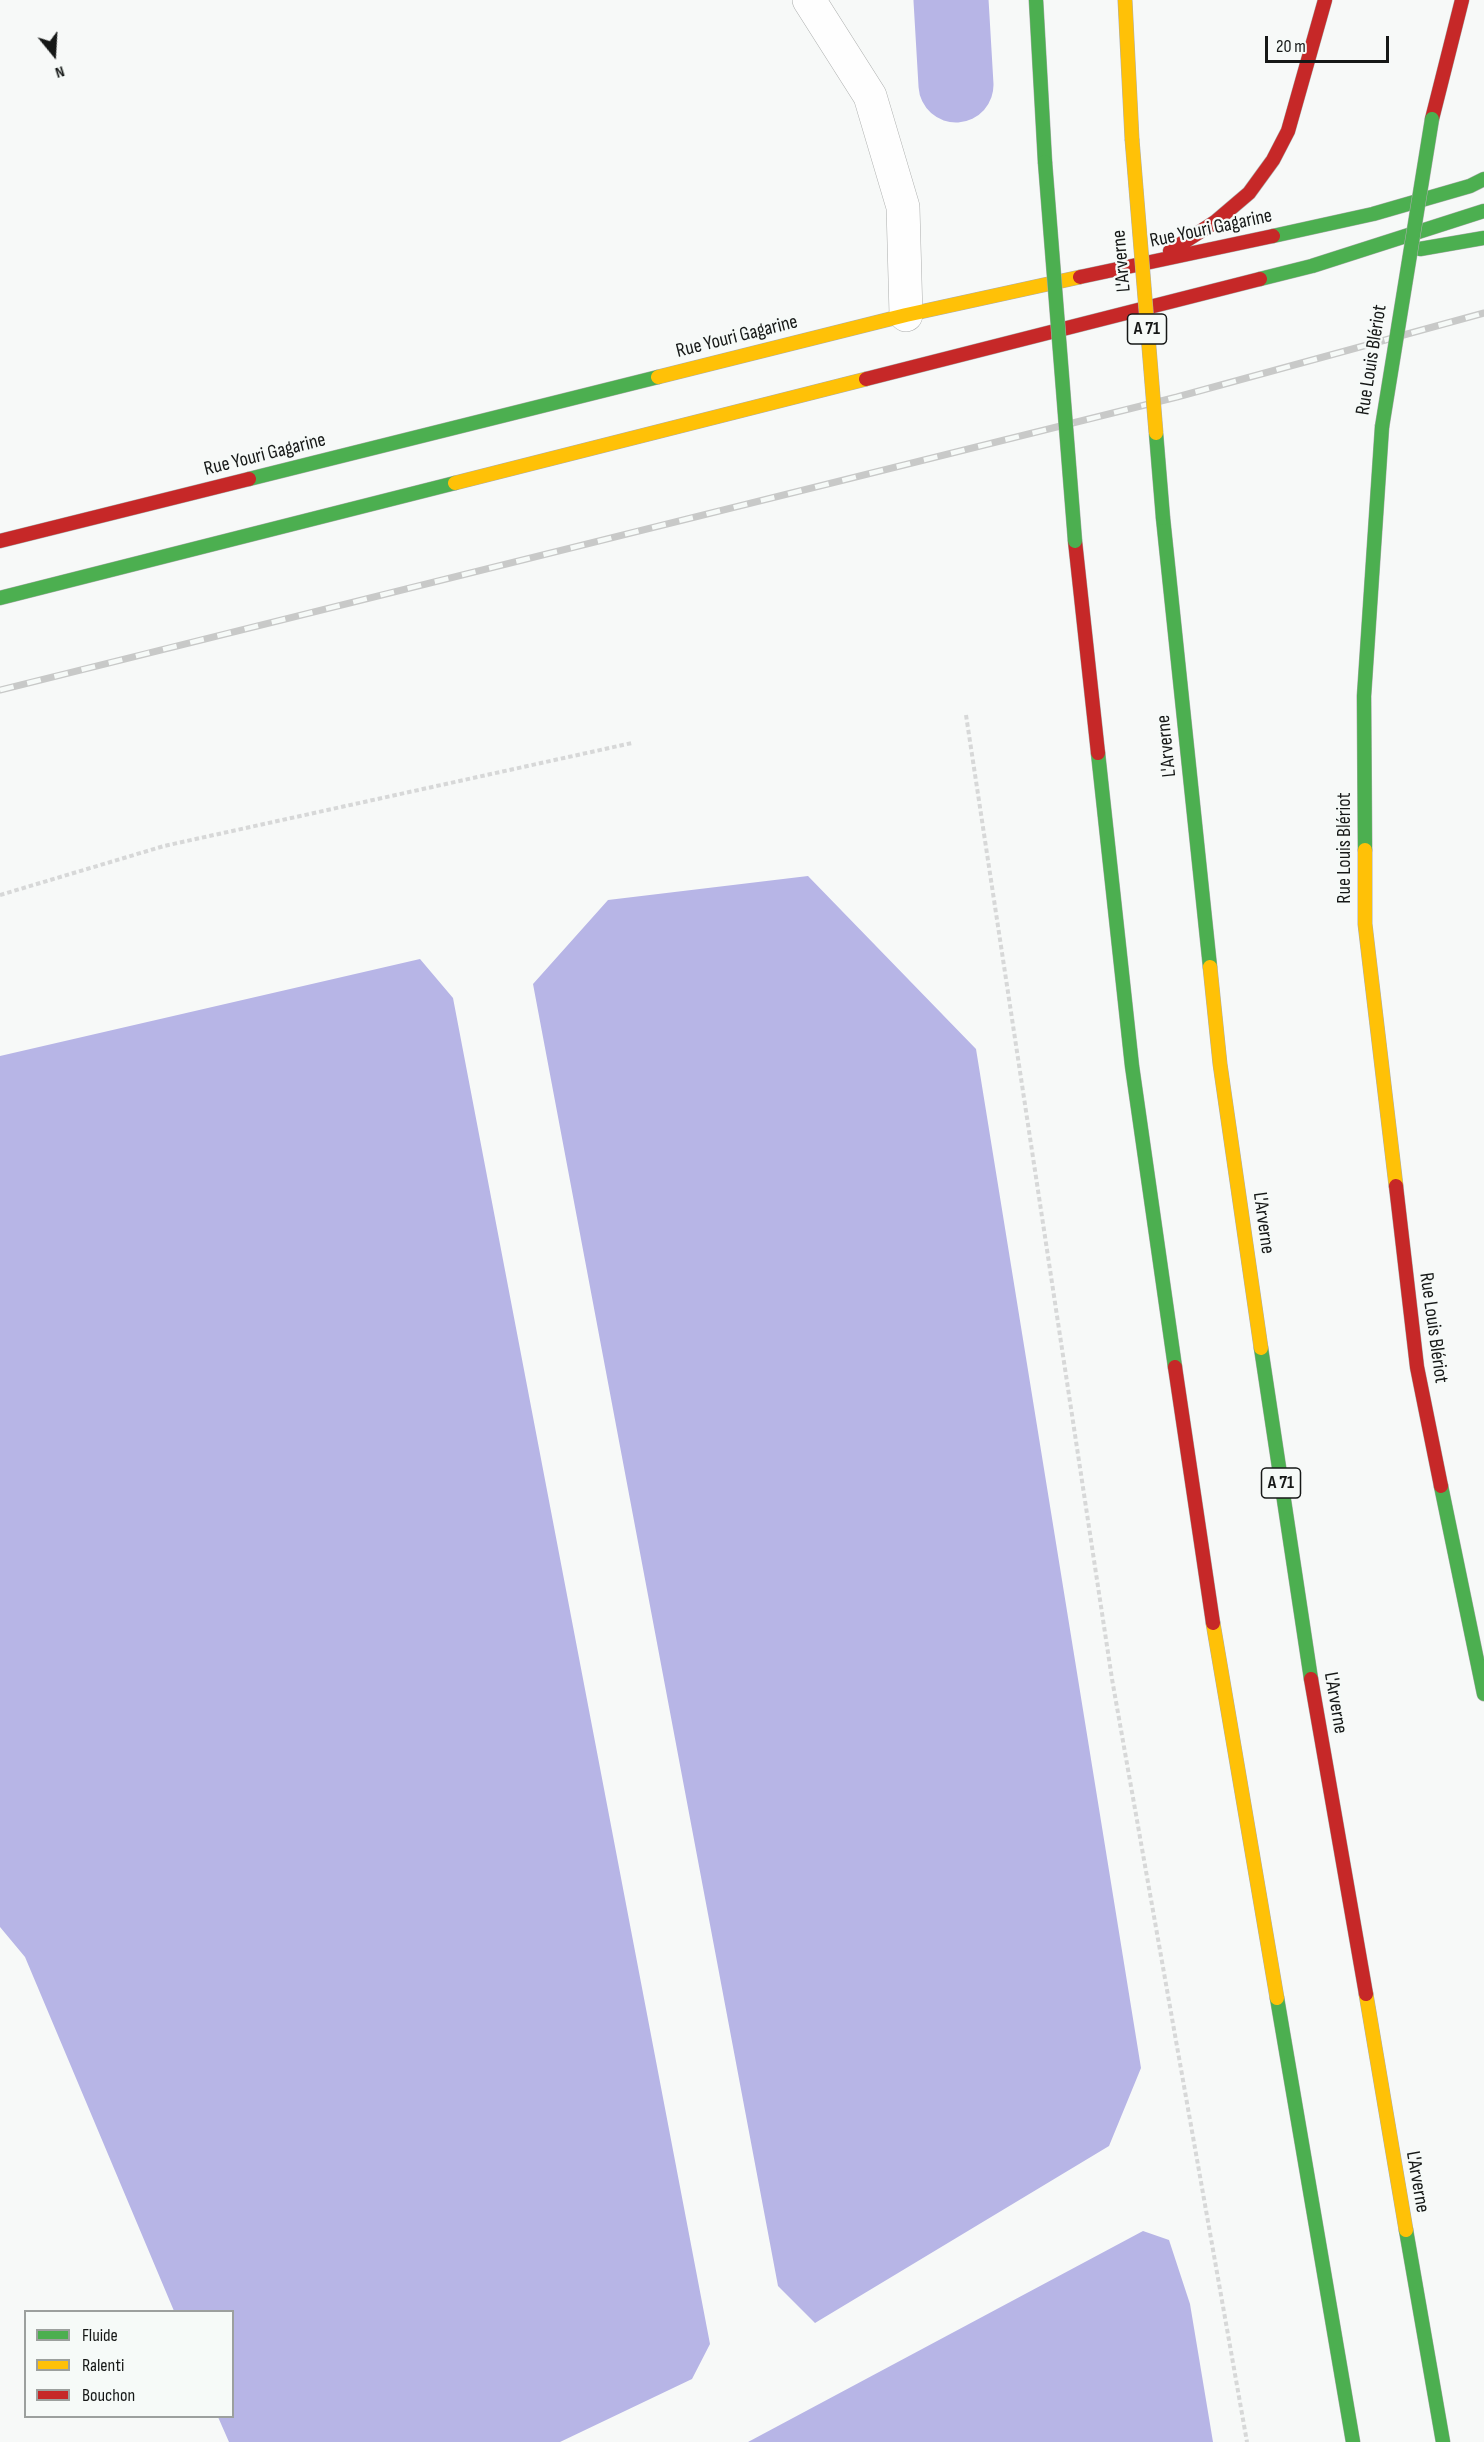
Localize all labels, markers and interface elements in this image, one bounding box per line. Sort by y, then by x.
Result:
north arrow [24,24,84,84]
scale bar [1268,24,1392,62]
text: 20 m [1276,36,1306,57]
text: N [53,61,67,82]
street label: Rue Youri Gagarine [1148,204,1274,254]
street label: L'Arverne [1107,229,1137,293]
street label: Rue Louis Blériot [1351,303,1393,417]
street label: Rue Youri Gagarine [674,310,800,364]
road number: A 71 [1128,314,1166,344]
street label: Rue Youri Gagarine [202,428,328,482]
street label: L'Arverne [1152,714,1182,778]
street label: Rue Louis Blériot [1333,792,1357,904]
street label: L'Arverne [1247,1191,1279,1255]
street label: Rue Louis Blériot [1413,1271,1453,1385]
road number: A 71 [1262,1468,1300,1498]
street label: L'Arverne [1318,1670,1352,1736]
street label: L'Arverne [1400,2149,1434,2215]
legend [24,2310,234,2418]
text: Fluide [82,2325,118,2346]
text: Ralenti [82,2355,124,2376]
text: Bouchon [82,2385,135,2406]

